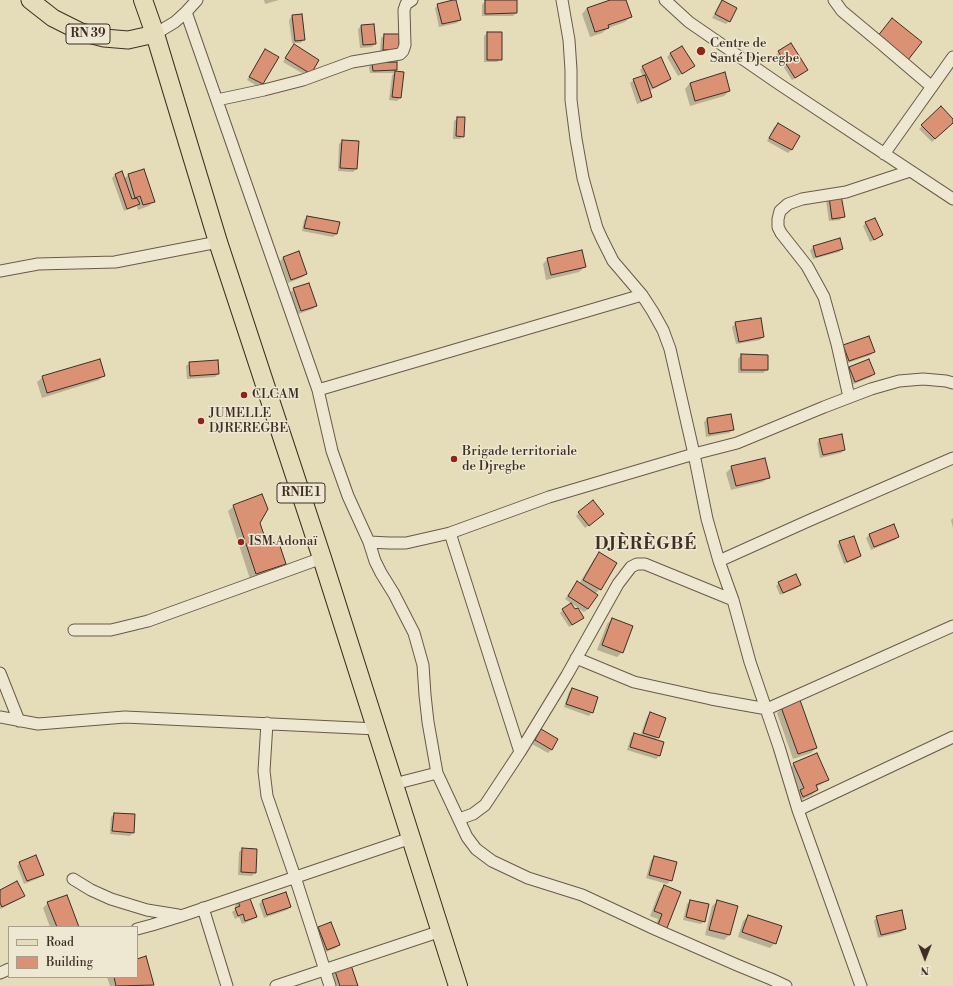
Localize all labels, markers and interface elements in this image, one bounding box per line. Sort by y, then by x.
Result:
road number: RN 39 [66,24,110,44]
place label: Centre de Santé Djeregbe [710,36,799,67]
marker: Centre de Santé Djeregbe [695,45,707,57]
place label: CLCAM [252,387,299,403]
marker: CLCAM [239,390,249,400]
place label: JUMELLE DJREREGBE [209,406,288,437]
marker: JUMELLE DJREREGBE [196,416,206,426]
place label: Brigade territoriale de Djregbe [462,444,577,475]
marker: Brigade territoriale de Djregbe [449,454,459,464]
road number: RNIE 1 [277,483,325,503]
place label: ISM Adonaï [249,534,318,550]
district label: DJÈRÈGBÉ [595,535,697,555]
marker: ISM Adonaï [236,537,246,547]
legend [8,926,138,978]
text: Road [46,935,74,950]
north arrow [905,938,945,978]
text: Building [46,955,93,970]
text: N [921,963,929,977]

